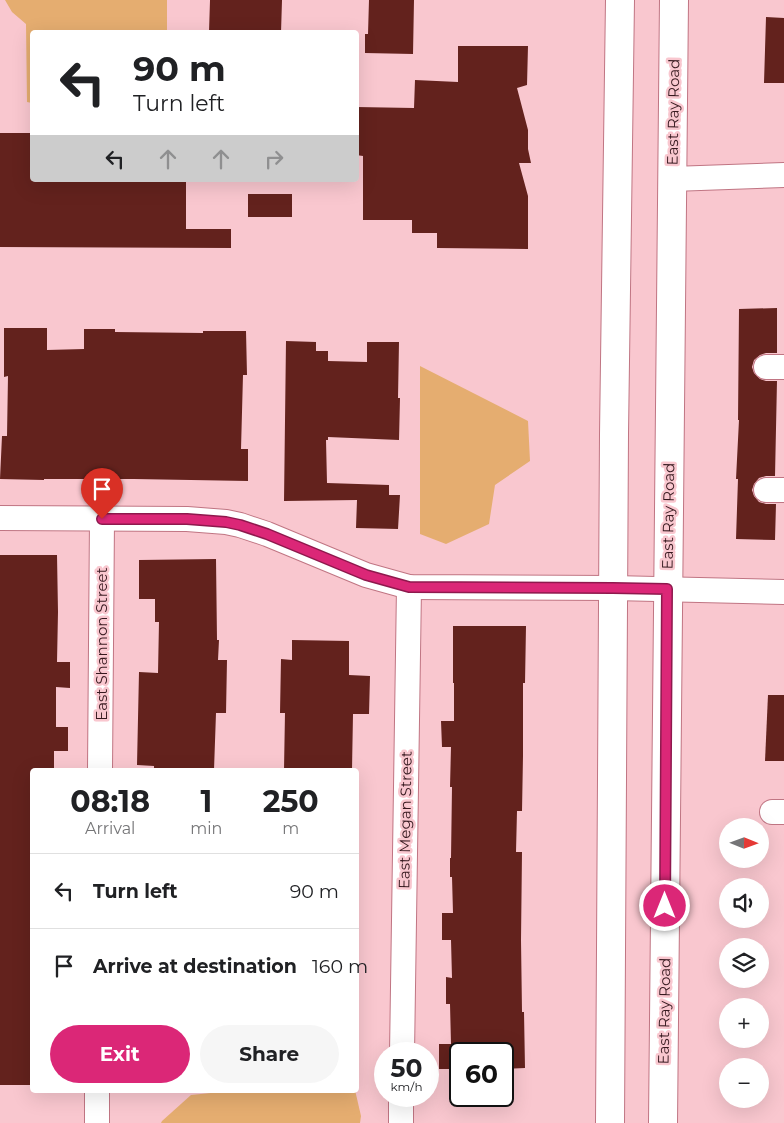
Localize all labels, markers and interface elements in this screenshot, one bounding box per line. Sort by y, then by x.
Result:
text: 90 m [133,47,226,90]
icon: left [50,50,115,115]
street label: East Ray Road [663,58,683,166]
text: Turn left [133,90,225,117]
icon: left [101,145,129,173]
icon: ahead [154,145,182,173]
icon: ahead [207,145,235,173]
icon: right [260,145,288,173]
street label: East Ray Road [658,462,678,570]
pin [81,468,123,519]
icon: arrive [88,475,116,503]
street label: East Shannon Street [92,567,111,721]
street label: East Megan Street [394,751,416,889]
text: 08:18 [70,783,150,820]
text: 1 [200,783,212,820]
text: 250 [263,783,319,820]
north arrow [719,818,769,868]
map controls [719,818,769,1108]
text: Arrival [85,819,135,838]
text: min [190,819,222,838]
text: m [282,819,299,838]
icon: left [50,877,78,905]
button: sound [719,878,769,928]
position arrow [638,879,690,931]
text: Turn left [93,880,178,903]
text: 90 m [290,880,339,903]
button: layers [719,938,769,988]
icon: arrive [50,952,78,980]
text: Arrive at destination [93,955,297,978]
text: 160 m [312,955,368,978]
street label: East Ray Road [654,957,674,1065]
button: + [719,998,769,1048]
button: Exit [50,1025,190,1083]
button: Share [200,1025,339,1083]
speed limit sign: 60 [449,1042,514,1107]
text: 50 [391,1053,422,1083]
button: − [719,1058,769,1108]
text: km/h [390,1079,423,1094]

